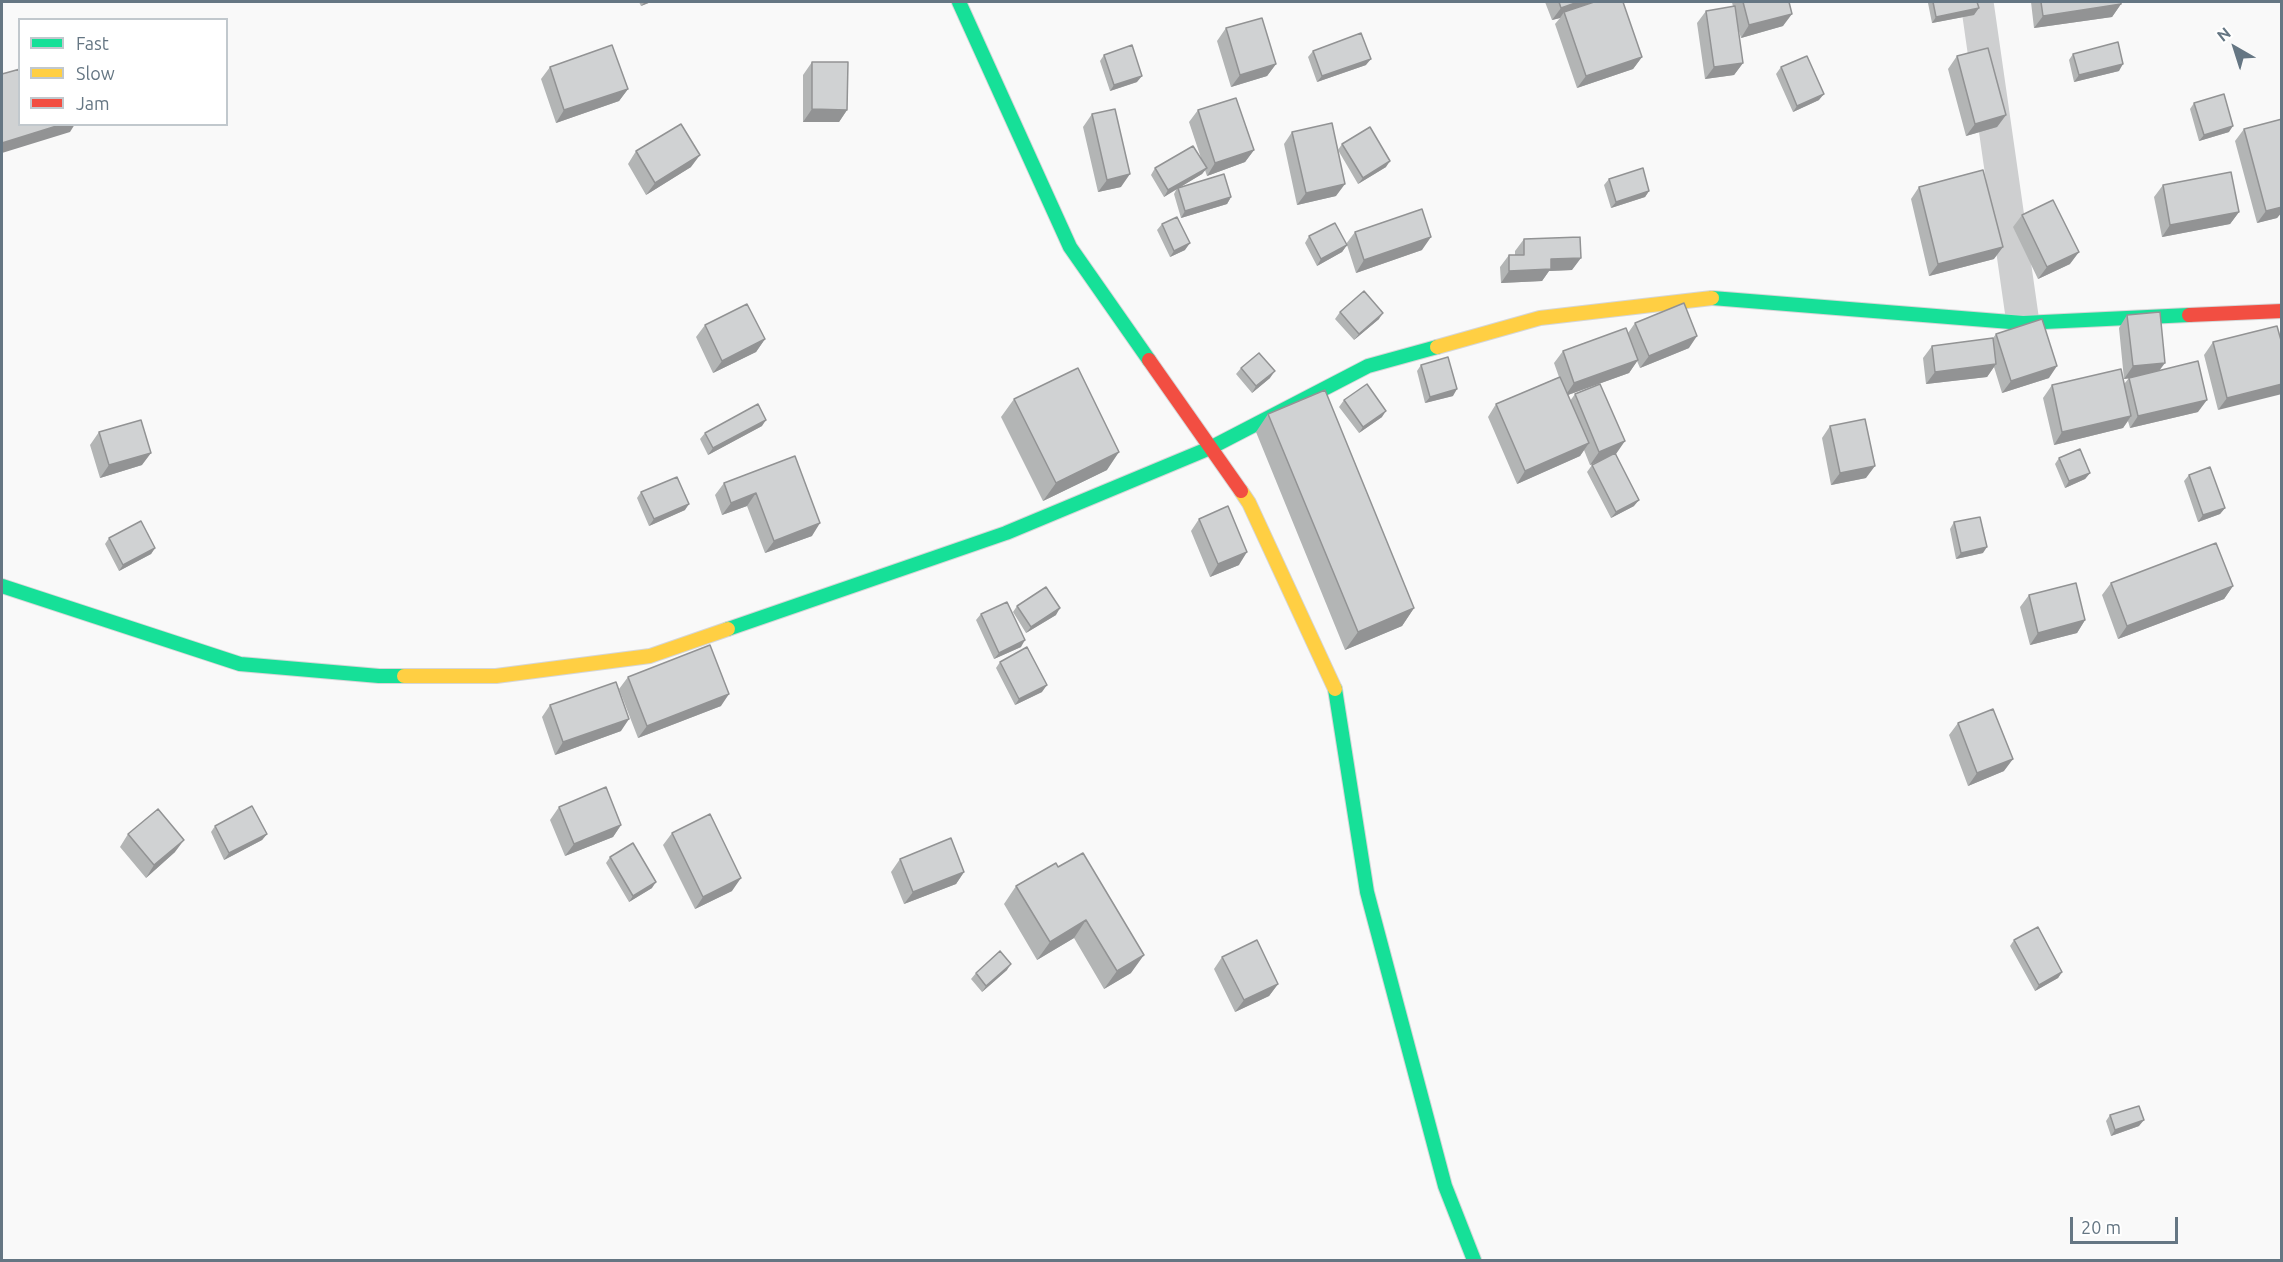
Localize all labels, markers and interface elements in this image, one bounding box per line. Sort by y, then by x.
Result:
legend [18,18,228,126]
north arrow [2205,18,2265,78]
text: N [2213,23,2234,45]
text: Fast [76,33,109,53]
text: Slow [76,63,115,83]
text: Jam [76,93,110,113]
scale bar [2073,1205,2181,1243]
text: 20 m [2081,1217,2121,1237]

